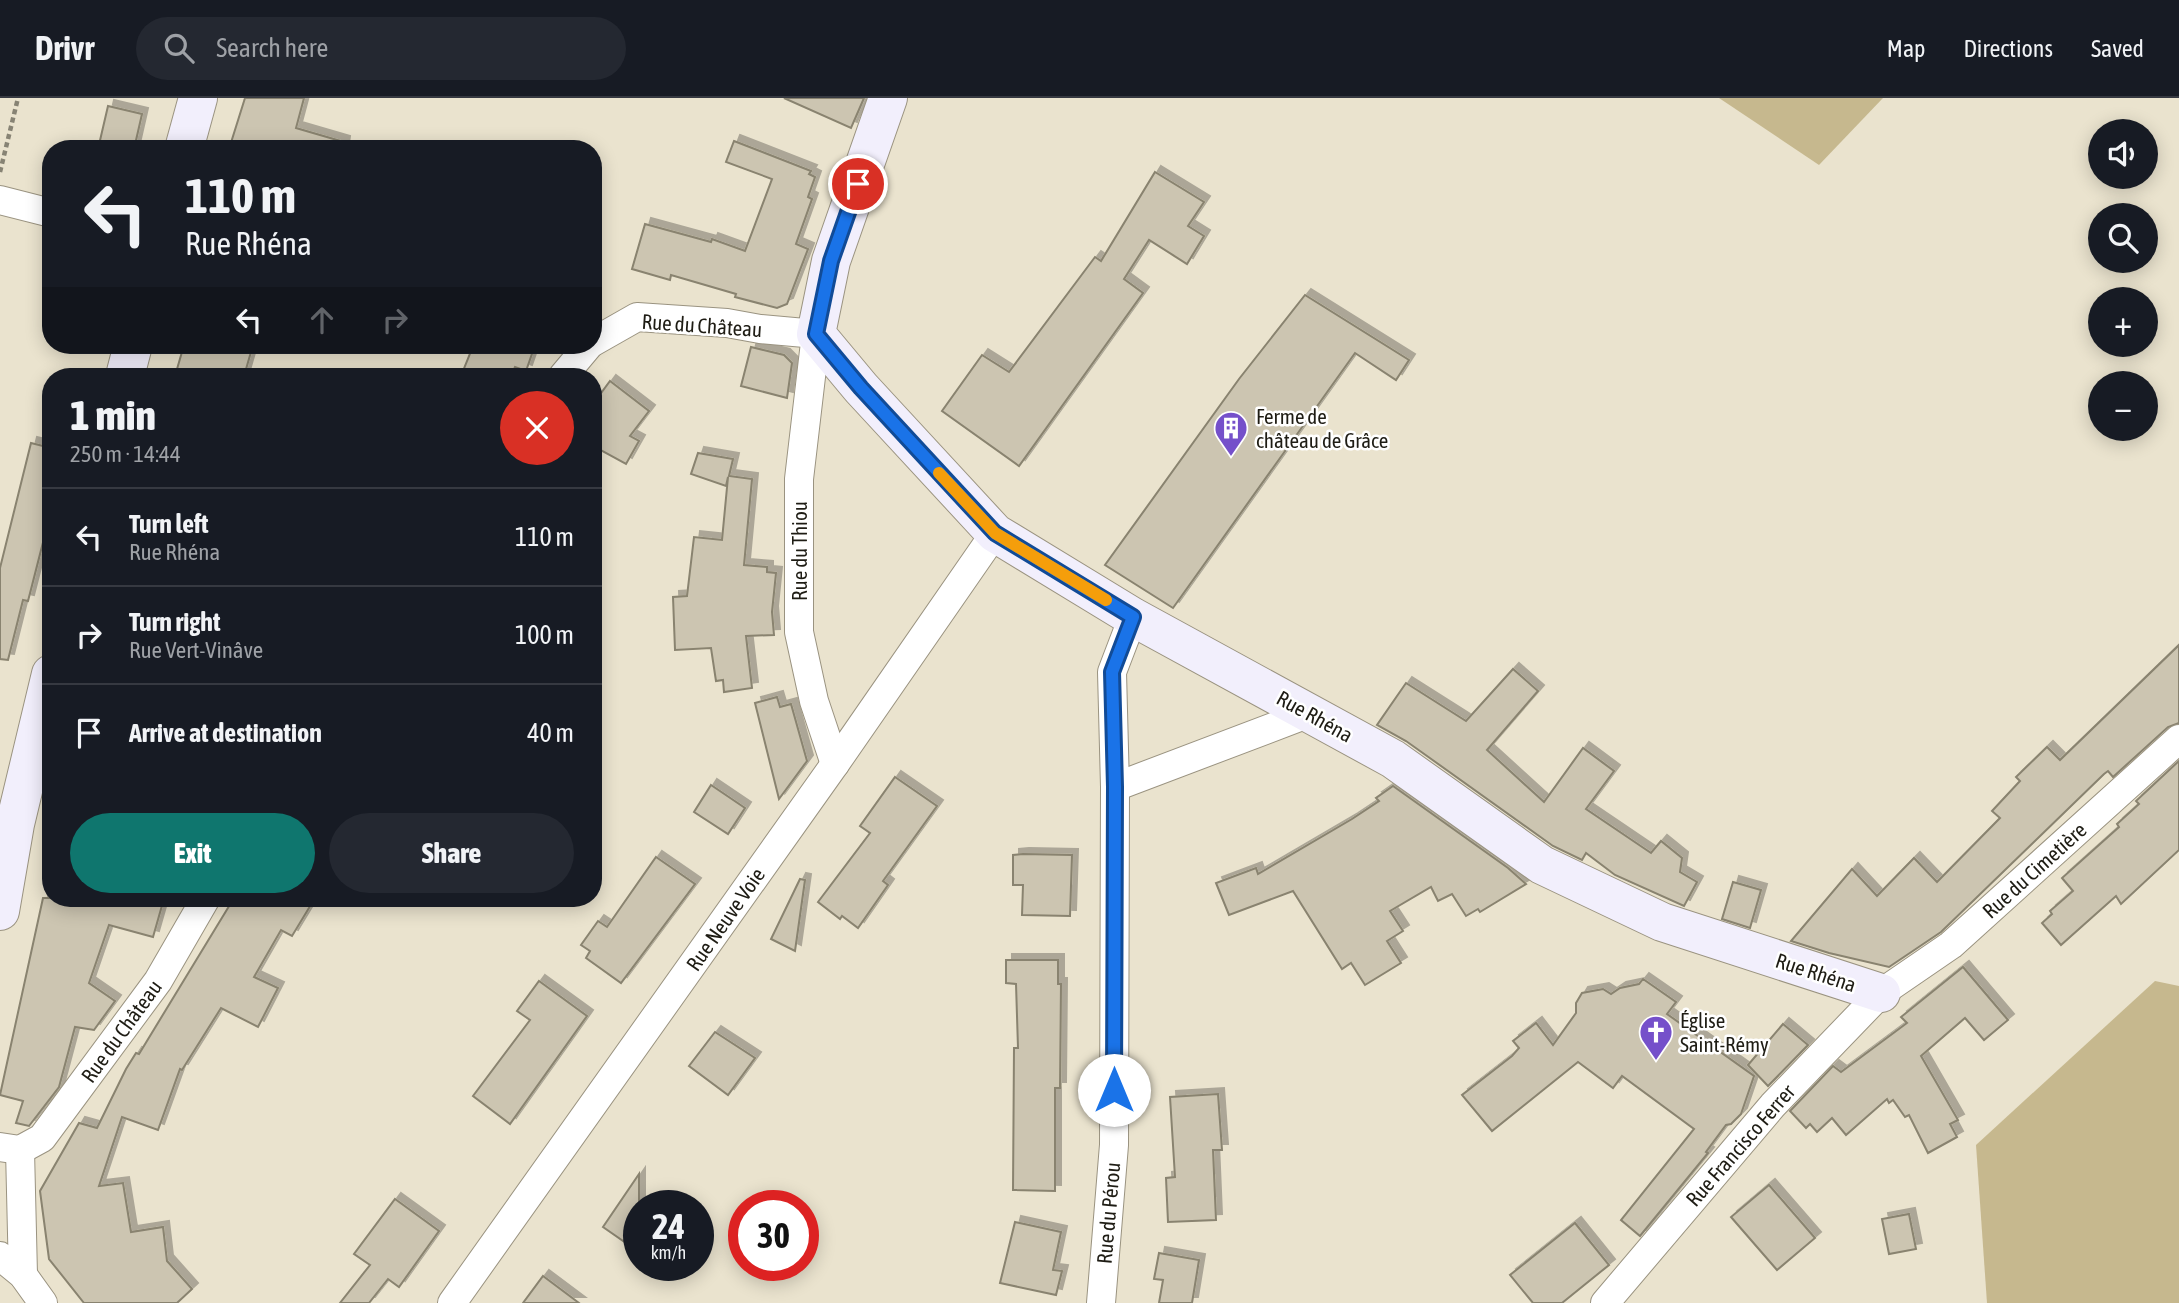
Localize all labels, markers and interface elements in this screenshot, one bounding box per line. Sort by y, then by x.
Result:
search box [136,17,626,80]
text: Drivr [35,29,94,67]
icon: search [160,29,198,67]
text: Search here [216,33,328,63]
text: Map [1887,35,1925,62]
text: Directions [1963,35,2053,62]
text: Saved [2091,35,2144,62]
map controls [2088,119,2158,441]
button: sound [2088,119,2158,189]
pin [828,154,888,214]
icon: arrive [839,165,877,203]
text: 110 m [185,167,296,223]
icon: left [70,168,161,259]
button: search [2088,203,2158,273]
text: Rue Rhéna [185,225,312,262]
button: + [2088,287,2158,357]
icon: left [230,301,268,339]
icon: ahead [303,301,341,339]
icon: right [376,301,414,339]
street label: Rue du Château [641,309,763,341]
button: − [2088,371,2158,441]
text: 1 min [70,391,156,439]
button: close [500,391,574,465]
place label: Ferme de château de Grâce [1256,404,1388,452]
building icon: Ferme de château de Grâce [1212,409,1250,458]
text: 250 m · 14:44 [70,441,181,467]
street label: Rue du Thiou [787,501,811,601]
text: Turn left [129,509,209,539]
icon: left [70,518,108,556]
text: 110 m [515,522,574,552]
text: Rue Rhéna [129,539,220,565]
text: Turn right [129,607,220,637]
icon: right [70,616,108,654]
text: 100 m [515,620,574,650]
text: Rue Vert-Vinâve [129,637,263,663]
street label: Rue Rhéna [1273,685,1357,747]
icon: arrive [70,714,108,752]
text: Arrive at destination [129,718,322,748]
text: 40 m [527,718,574,748]
button: Exit [70,813,315,893]
button: Share [329,813,574,893]
street label: Rue du Cimetière [1977,817,2091,923]
street label: Rue Neuve Voie [681,863,769,975]
street label: Rue Rhéna [1773,948,1859,996]
street label: Rue du Château [76,975,166,1087]
place label: Église Saint-Rémy [1680,1008,1769,1056]
church icon: Église Saint-Rémy [1637,1013,1675,1062]
position arrow [1077,1053,1151,1127]
street label: Rue Francisco Ferrer [1681,1079,1800,1211]
street label: Rue du Pérou [1092,1161,1124,1265]
speed limit sign: 30 [728,1190,819,1281]
text: 24 [652,1206,685,1246]
text: km/h [651,1242,686,1263]

